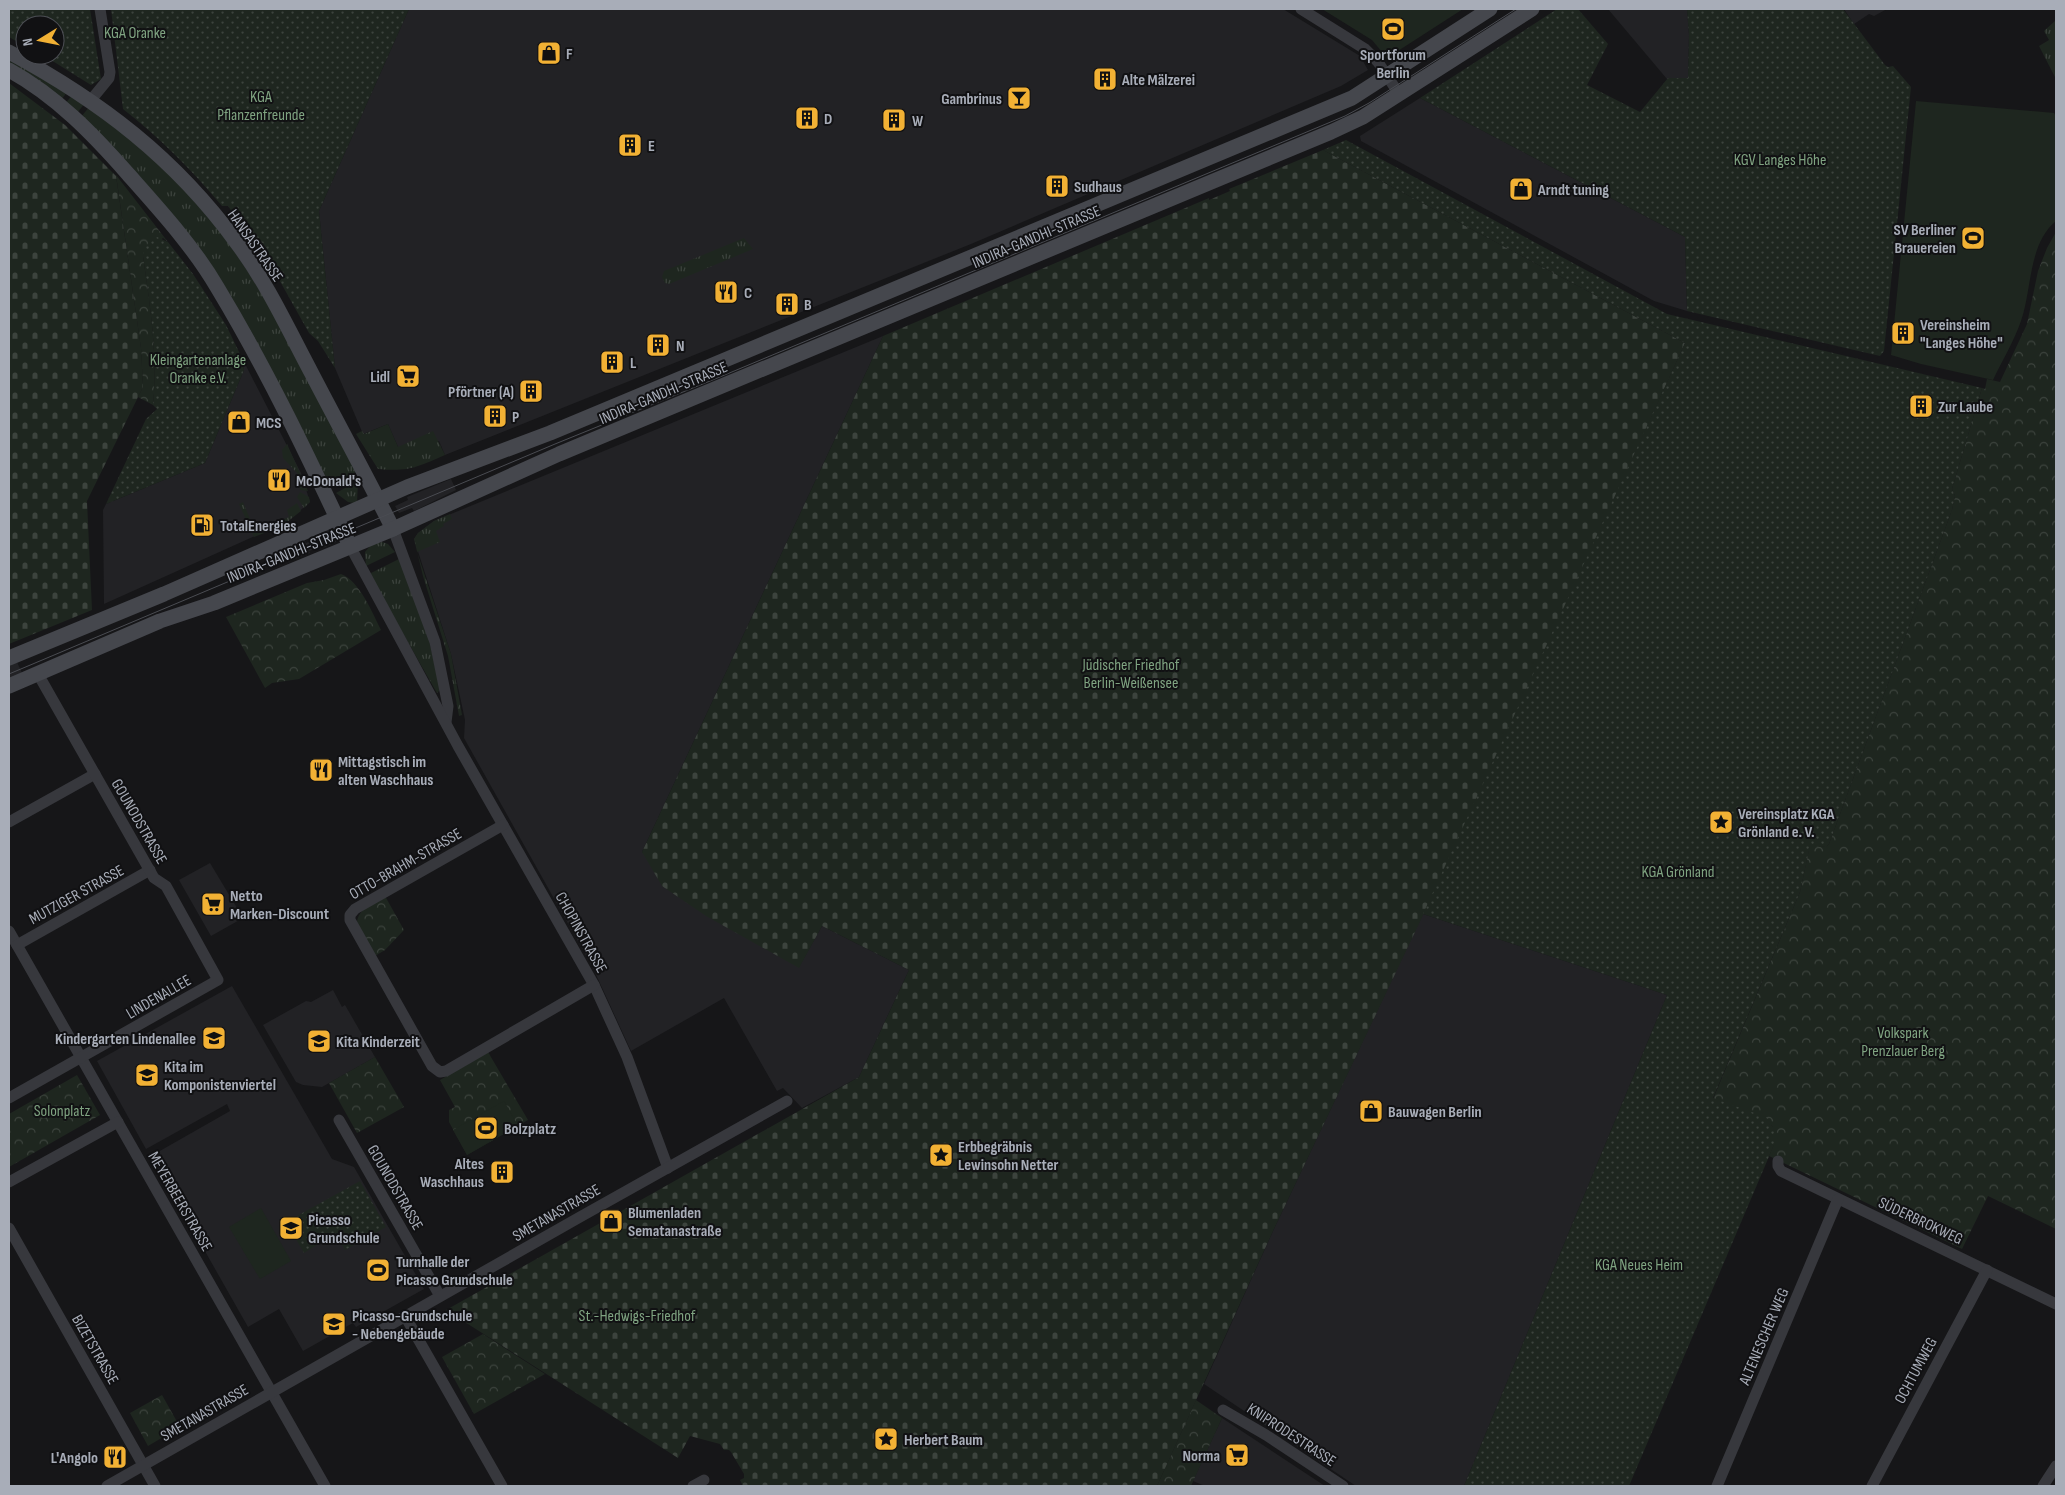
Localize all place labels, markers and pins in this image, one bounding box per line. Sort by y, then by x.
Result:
sports icon: Sportforum Berlin [1380,16,1406,42]
shop icon: F [536,40,562,66]
place label: F [566,45,573,64]
place label: Sportforum Berlin [1360,46,1426,83]
building icon: Alte Mälzerei [1092,66,1118,92]
place label: Alte Mälzerei [1121,71,1195,90]
bar icon: Gambrinus [1006,85,1032,111]
place label: Gambrinus [941,90,1002,109]
building icon: D [794,105,820,131]
building icon: W [881,107,907,133]
place label: D [824,110,832,129]
place label: W [912,112,924,131]
building icon: E [617,132,643,158]
place label: E [648,137,655,156]
building icon: Sudhaus [1044,173,1070,199]
shop icon: Arndt tuning [1508,176,1534,202]
place label: Sudhaus [1074,178,1122,197]
place label: Arndt tuning [1537,181,1609,200]
place label: SV Berliner Brauereien [1894,221,1956,258]
sports icon: SV Berliner Brauereien [1960,225,1986,251]
restaurant icon: C [713,279,739,305]
place label: C [744,284,752,303]
building icon: B [774,291,800,317]
place label: B [804,296,812,315]
place label: Vereinsheim "Langes Höhe" [1920,316,2003,353]
building icon: Vereinsheim "Langes Höhe" [1890,320,1916,346]
building icon: N [645,332,671,358]
place label: N [676,337,685,356]
building icon: L [599,349,625,375]
place label: L [630,354,637,373]
supermarket icon: Lidl [395,363,421,389]
place label: Lidl [370,368,390,387]
building icon: Pförtner (A) [518,378,544,404]
place label: Pförtner (A) [448,383,514,402]
building icon: Zur Laube [1908,393,1934,419]
place label: Zur Laube [1938,398,1993,417]
building icon: P [482,403,508,429]
place label: P [512,408,519,427]
shop icon: MCS [226,409,252,435]
place label: MCS [256,414,282,433]
restaurant icon: McDonald's [266,467,292,493]
place label: McDonald's [296,472,361,491]
fuel station icon: TotalEnergies [189,512,215,538]
place label: TotalEnergies [220,517,296,536]
place label: Mittagstisch im alten Waschhaus [338,753,434,790]
restaurant icon: Mittagstisch im alten Waschhaus [308,757,334,783]
place label: Vereinsplatz KGA Grönland e. V. [1738,805,1835,842]
place icon: Vereinsplatz KGA Grönland e. V. [1708,809,1734,835]
place label: Netto Marken-Discount [230,887,329,924]
supermarket icon: Netto Marken-Discount [200,891,226,917]
school or university icon: Kindergarten Lindenallee [201,1025,227,1051]
school or university icon: Kita Kinderzeit [306,1028,332,1054]
place label: Kindergarten Lindenallee [55,1030,196,1049]
place label: Kita Kinderzeit [336,1033,420,1052]
place label: Kita im Komponistenviertel [164,1058,276,1095]
school or university icon: Kita im Komponistenviertel [134,1062,160,1088]
shop icon: Bauwagen Berlin [1358,1098,1384,1124]
place label: Bauwagen Berlin [1388,1103,1482,1122]
sports icon: Bolzplatz [473,1115,499,1141]
place label: Bolzplatz [504,1120,556,1139]
place label: Erbbegräbnis Lewinsohn Netter [958,1138,1059,1175]
place icon: Erbbegräbnis Lewinsohn Netter [928,1142,954,1168]
place label: Altes Waschhaus [420,1155,484,1192]
building icon: Altes Waschhaus [489,1159,515,1185]
place label: Blumenladen Sematanastraße [628,1204,722,1241]
shop icon: Blumenladen Sematanastraße [598,1208,624,1234]
place label: Picasso Grundschule [308,1211,380,1248]
school or university icon: Picasso Grundschule [278,1215,304,1241]
place label: Turnhalle der Picasso Grundschule [396,1253,513,1290]
sports icon: Turnhalle der Picasso Grundschule [365,1257,391,1283]
place label: Picasso-Grundschule - Nebengebäude [352,1307,473,1344]
school or university icon: Picasso-Grundschule - Nebengebäude [321,1311,347,1337]
place icon: Herbert Baum [873,1426,899,1452]
place label: Herbert Baum [904,1431,983,1450]
supermarket icon: Norma [1224,1442,1250,1468]
restaurant icon: L'Angolo [102,1444,128,1470]
place label: Norma [1182,1447,1220,1466]
place label: L'Angolo [51,1449,98,1468]

